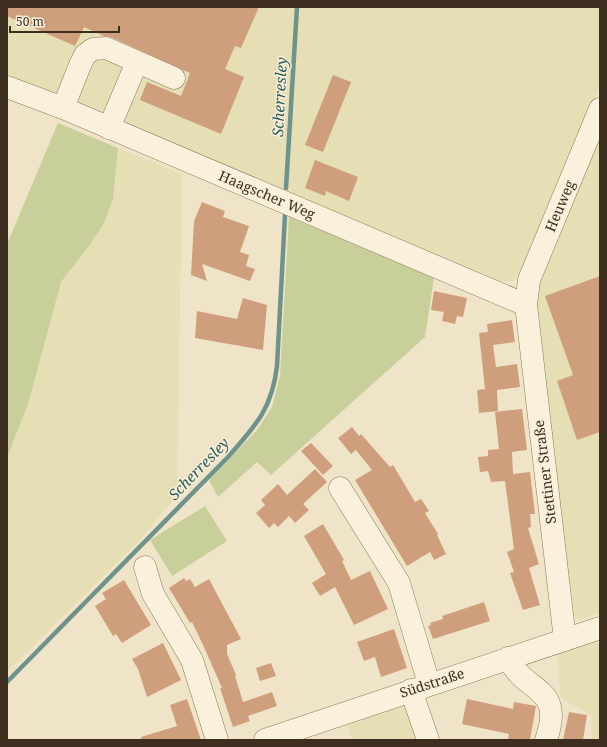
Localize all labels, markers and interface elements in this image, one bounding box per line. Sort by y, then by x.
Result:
scale bar [10,8,119,34]
text: 50 m [16,13,44,30]
water label: Scherresley [267,56,291,137]
street label: Haagscher Weg [216,166,319,224]
street label: Heuweg [540,177,579,235]
street label: Stettiner Straße [529,419,560,525]
water label: Scherresley [163,433,233,504]
street label: Südstraße [397,663,467,702]

